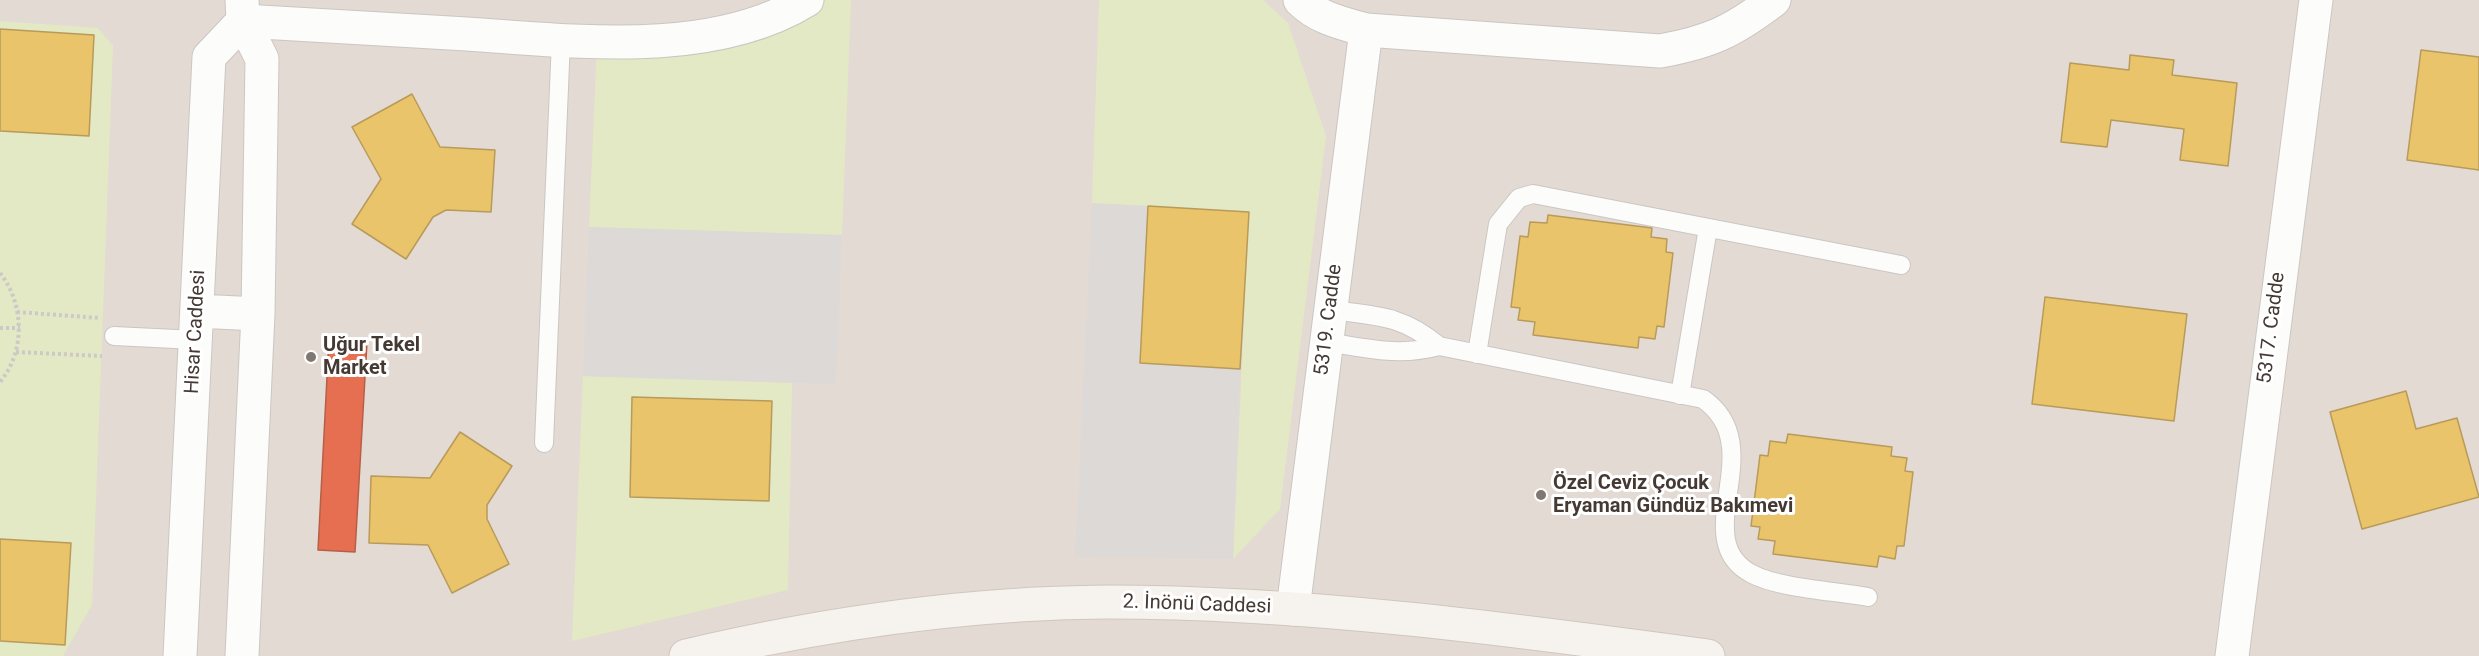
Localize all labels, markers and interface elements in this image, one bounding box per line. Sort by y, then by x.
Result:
street label: 5319. Cadde [1310,263,1348,377]
street label: Hisar Caddesi [181,269,211,395]
street label: 5317. Cadde [2253,271,2291,385]
place label: Uğur Tekel Market [323,334,420,381]
marker: Uğur Tekel Market [304,350,318,364]
place label: Özel Ceviz Çocuk Eryaman Gündüz Bakımevi [1553,472,1793,519]
marker: Özel Ceviz Çocuk Eryaman Gündüz Bakımevi [1534,488,1548,502]
street label: 2. İnönü Caddesi [1122,590,1272,620]

